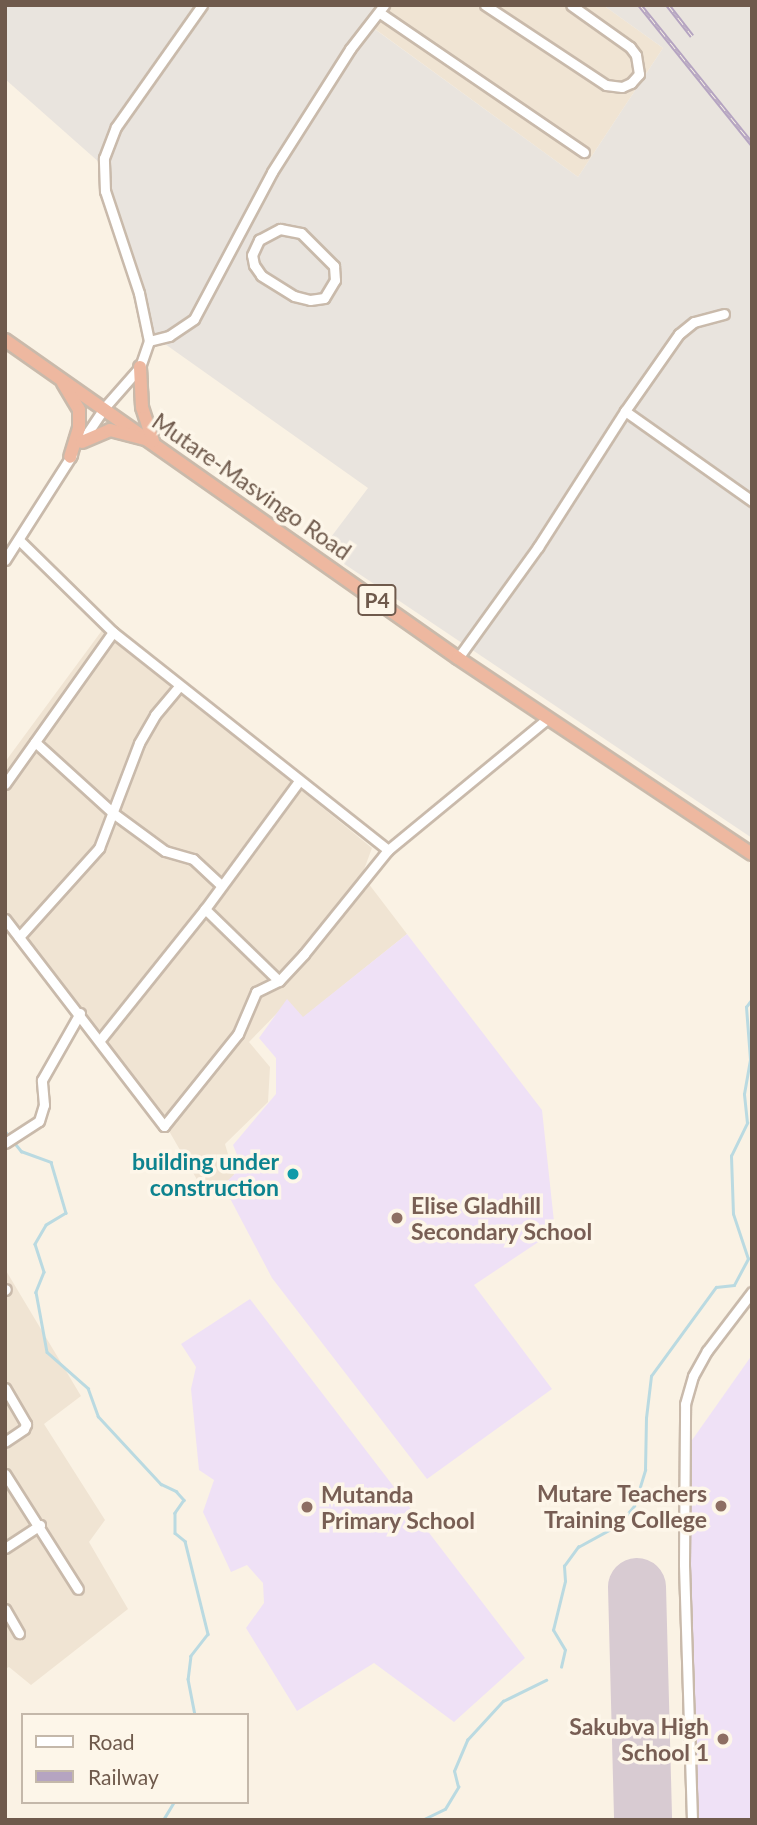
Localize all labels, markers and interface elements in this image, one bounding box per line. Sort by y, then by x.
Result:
street label: Mutare-Masvingo Road [147,407,357,565]
road number: P4 [356,582,398,618]
place label: building under construction [132,1147,279,1201]
marker: building under construction [285,1166,301,1182]
place label: Elise Gladhill Secondary School [411,1191,593,1245]
marker: Elise Gladhill Secondary School [389,1210,405,1226]
place label: Mutare Teachers Training College [536,1479,707,1533]
place label: Mutanda Primary School [321,1480,475,1534]
marker: Mutare Teachers Training College [713,1498,729,1514]
marker: Mutanda Primary School [299,1499,315,1515]
place label: Sakubva High School 1 [569,1712,709,1766]
legend [21,1713,248,1804]
text: Road [88,1729,135,1754]
marker: Sakubva High School 1 [715,1731,731,1747]
text: Railway [88,1764,159,1789]

